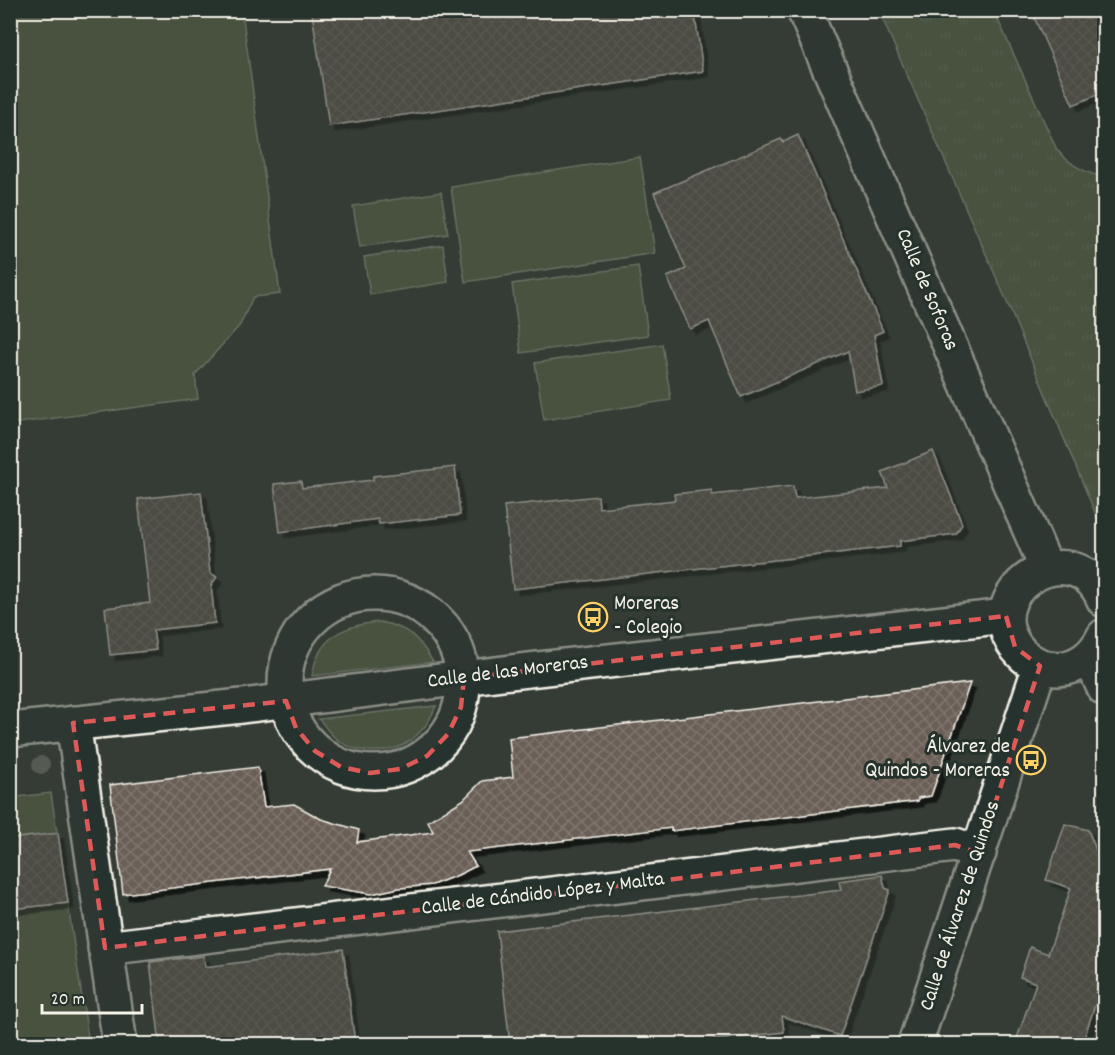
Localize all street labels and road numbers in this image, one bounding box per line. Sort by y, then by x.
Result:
street label: Calle de Soforas [887,224,965,356]
street label: Calle de las Moreras [426,648,590,698]
street label: Calle de Álvarez de Quindos [913,797,1009,1015]
street label: Calle de Cándido López y Malta [420,865,667,925]

